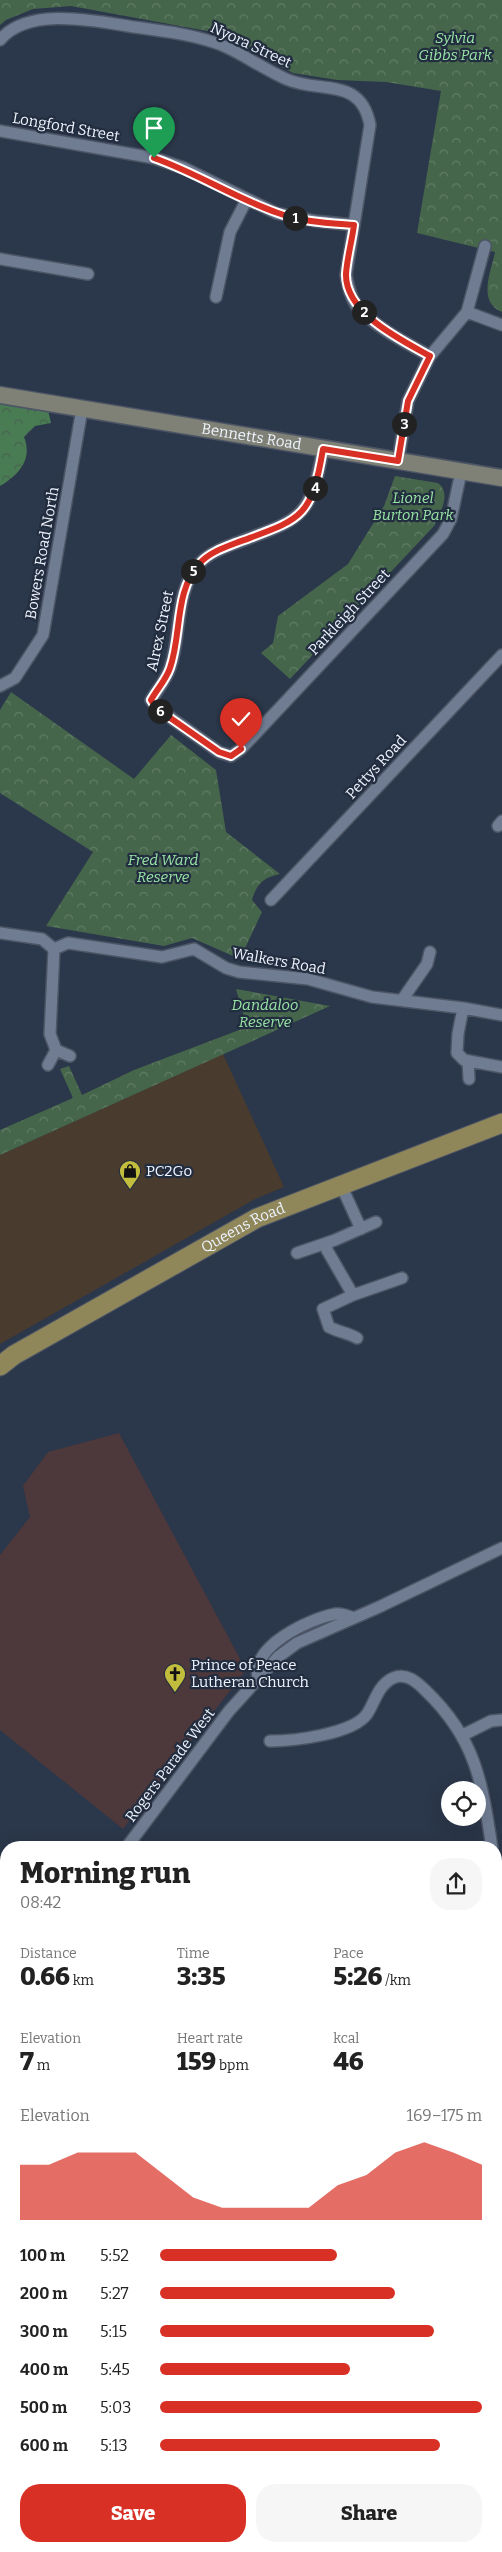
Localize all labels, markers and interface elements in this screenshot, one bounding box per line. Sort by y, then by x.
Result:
street label: Nyora Street [208,18,295,72]
park label: Sylvia Gibbs Park [418,29,493,64]
pin [133,107,175,158]
street label: Longford Street [11,109,122,145]
icon: arrive [140,114,168,142]
pin: 1 [282,206,308,230]
text: 1 [292,210,299,227]
pin: 2 [352,300,376,324]
text: 2 [361,304,368,321]
pin: 3 [392,412,416,436]
text: 3 [400,416,409,433]
street label: Bennetts Road [200,419,303,454]
pin: 4 [302,476,328,500]
text: 4 [311,480,320,497]
street label: Bowers Road North [21,485,63,621]
park label: Lionel Burton Park [372,489,454,524]
pin: 5 [180,558,206,584]
text: 5 [190,563,197,580]
street label: Parkleigh Street [304,565,394,659]
street label: Alrex Street [143,588,177,673]
pin: 6 [148,698,172,724]
pin [220,698,262,749]
text: 6 [156,703,165,720]
icon: check [227,705,255,733]
street label: Pettys Road [342,731,410,803]
park label: Fred Ward Reserve [128,851,198,886]
street label: Walkers Road [231,944,327,978]
park label: Dandaloo Reserve [232,996,298,1031]
shop icon: PC2Go [118,1159,142,1190]
place label: PC2Go [146,1162,192,1180]
street label: Queens Road [198,1199,288,1257]
place label: Prince of Peace Lutheran Church [191,1656,310,1691]
church icon: Prince of Peace Lutheran Church [163,1662,187,1693]
street label: Rogers Parade West [121,1704,219,1825]
map controls [441,1781,486,1826]
button: locate [441,1781,486,1826]
text: Morning run [20,1857,190,1890]
button: share [430,1858,482,1910]
text: 08:42 [20,1893,61,1912]
text: Distance [20,1945,77,1962]
text: Time [177,1945,210,1962]
text: Pace [333,1945,364,1962]
text: 0.66 [20,1962,70,1992]
text: 3:35 [177,1962,226,1992]
text: 5:26 [333,1962,382,1992]
text: km [70,1972,94,1989]
text: /km [382,1972,411,1989]
text: Elevation [20,2030,81,2047]
text: Heart rate [177,2030,243,2047]
text: kcal [333,2030,359,2047]
text: 7 [20,2047,34,2077]
text: 159 [177,2047,216,2077]
text: 46 [333,2047,364,2077]
text: m [34,2057,50,2074]
text: bpm [216,2057,249,2074]
text: Elevation [20,2106,90,2125]
text: 169–175 m [406,2106,482,2125]
text: 100 m [20,2246,65,2265]
text: 5:52 [100,2246,129,2265]
text: 200 m [20,2284,67,2303]
text: 5:27 [100,2284,129,2303]
text: 300 m [20,2322,68,2341]
text: 5:15 [100,2322,127,2341]
text: 400 m [20,2360,68,2379]
text: 5:45 [100,2360,130,2379]
text: 500 m [20,2398,67,2417]
text: 5:03 [100,2398,131,2417]
text: 600 m [20,2436,68,2455]
text: 5:13 [100,2436,128,2455]
button: Save [20,2484,246,2542]
button: Share [256,2484,482,2542]

